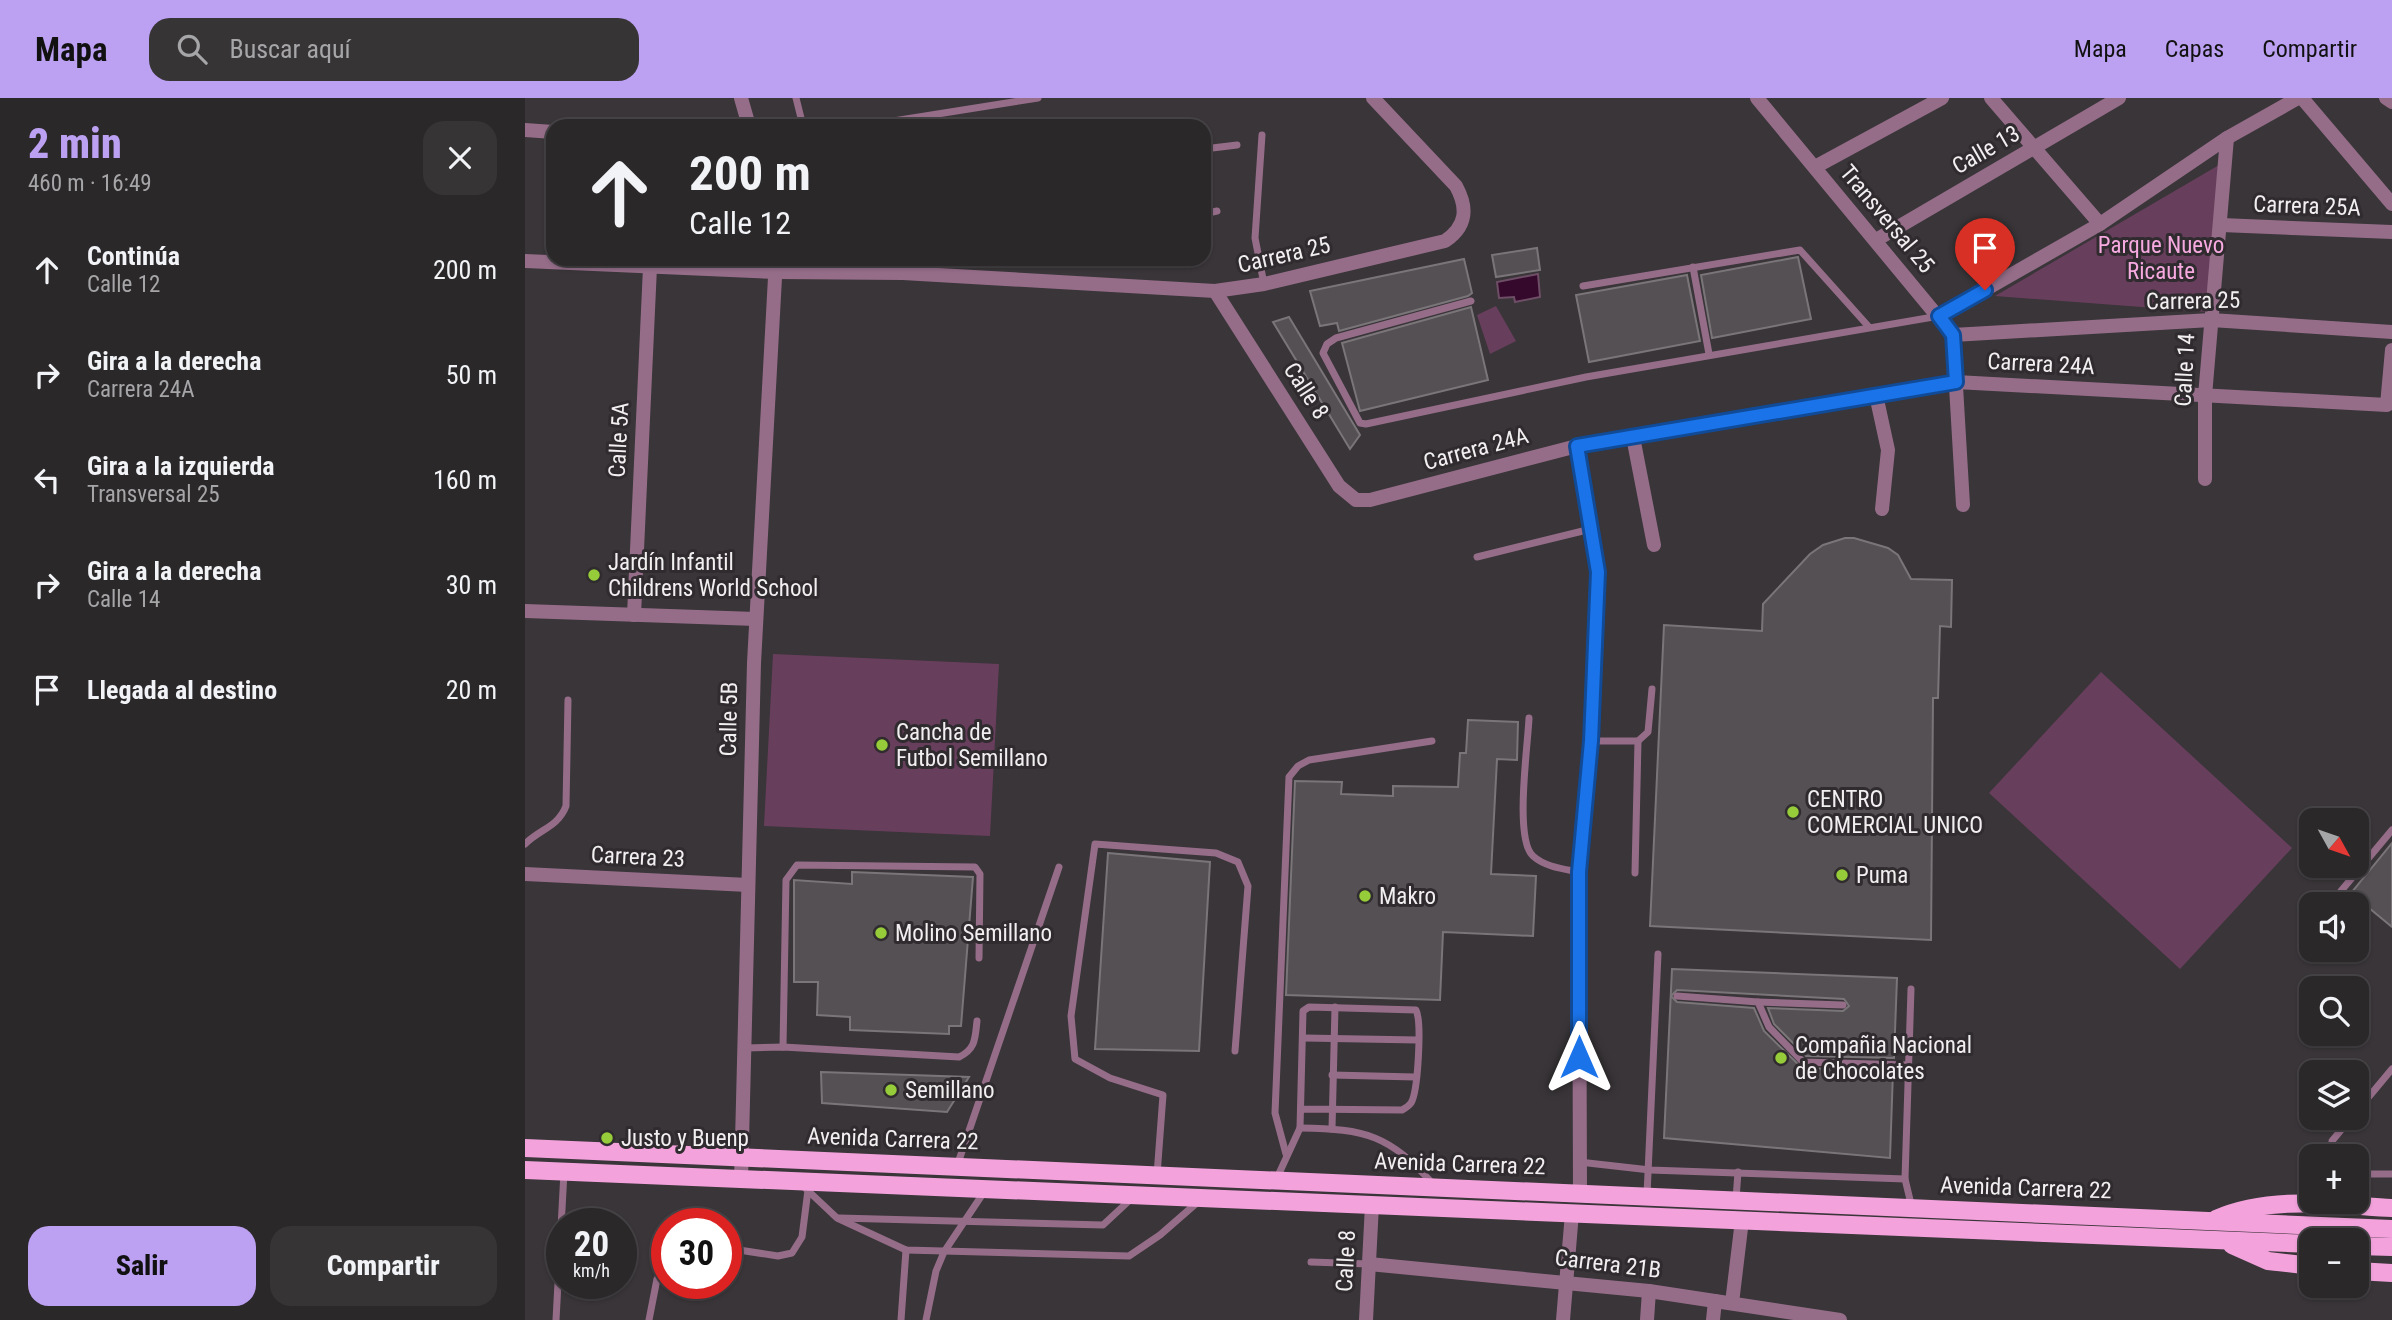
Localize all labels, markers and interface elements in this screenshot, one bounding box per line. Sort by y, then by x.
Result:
search box [149,18,639,81]
text: Mapa [35,30,107,69]
icon: search [173,30,211,68]
text: Buscar aquí [229,34,351,64]
text: Mapa [2074,35,2127,63]
text: Capas [2165,35,2224,63]
text: Compartir [2262,35,2357,63]
text: 2 min [28,119,122,168]
street label: Calle 13 [1947,120,2025,180]
button: close [423,121,497,195]
text: 200 m [689,145,811,202]
icon: ahead [574,147,665,238]
street label: Transversal 25 [1834,160,1940,278]
text: 460 m · 16:49 [28,170,152,197]
street label: Carrera 25A [2253,191,2361,221]
text: Calle 12 [689,204,791,242]
pin [1955,218,2015,290]
icon: arrive [1966,229,2004,267]
street label: Carrera 25 [1235,231,1333,279]
park label: Parque Nuevo Ricaute [2098,232,2224,285]
text: Continúa [87,241,180,271]
icon: ahead [28,251,66,289]
text: 200 m [433,255,497,285]
text: Calle 12 [87,271,160,298]
street label: Carrera 25 [2146,287,2240,315]
street label: Calle 14 [2170,333,2200,407]
text: Gira a la derecha [87,346,261,376]
street label: Carrera 24A [1987,348,2095,380]
icon: right [28,356,66,394]
street label: Calle 8 [1278,358,1334,424]
text: 50 m [446,360,497,390]
text: Carrera 24A [87,376,194,403]
street label: Calle 5A [604,402,634,478]
street label: Carrera 24A [1421,422,1531,476]
text: Gira a la izquierda [87,451,275,481]
icon: left [28,461,66,499]
text: 160 m [433,465,497,495]
text: Transversal 25 [87,481,220,508]
place label: Jardín Infantil Childrens World School [608,549,818,602]
text: Gira a la derecha [87,556,261,586]
icon: right [28,566,66,604]
marker: Jardín Infantil Childrens World School [586,567,602,583]
text: 30 m [446,570,497,600]
text: Calle 14 [87,586,160,613]
icon: arrive [28,671,66,709]
text: Llegada al destino [87,675,277,705]
text: 20 m [446,675,497,705]
street label: Calle 5B [715,681,743,757]
place label: Cancha de Futbol Semillano [896,719,1048,772]
marker: Cancha de Futbol Semillano [874,737,890,753]
place label: CENTRO COMERCIAL UNICO [1807,786,1983,839]
marker: CENTRO COMERCIAL UNICO [1785,804,1801,820]
north arrow [2299,808,2369,878]
map controls [2299,808,2369,1298]
street label: Carrera 23 [590,841,686,873]
place label: Puma [1856,862,1908,889]
marker: Puma [1834,867,1850,883]
place label: Makro [1379,883,1436,910]
marker: Makro [1357,888,1373,904]
button: sound [2299,892,2369,962]
place label: Molino Semillano [895,920,1052,947]
marker: Molino Semillano [873,925,889,941]
button: search [2299,976,2369,1046]
position arrow [1542,1020,1616,1094]
place label: Compañia Nacional de Chocolates [1795,1032,1972,1085]
marker: Compañia Nacional de Chocolates [1773,1050,1789,1066]
button: layers [2299,1060,2369,1130]
place label: Semillano [905,1077,995,1104]
marker: Semillano [883,1082,899,1098]
street label: Avenida Carrera 22 [807,1123,979,1155]
place label: Justo y Buenp [621,1125,749,1152]
marker: Justo y Buenp [599,1130,615,1146]
button: + [2299,1144,2369,1214]
street label: Avenida Carrera 22 [1374,1148,1546,1180]
street label: Avenida Carrera 22 [1940,1172,2112,1204]
speed limit sign: 30 [651,1208,742,1299]
text: 20 [574,1224,609,1265]
button: Salir [28,1226,256,1306]
button: Compartir [270,1226,497,1306]
button: − [2299,1228,2369,1298]
street label: Calle 8 [1331,1229,1361,1293]
street label: Carrera 21B [1553,1244,1663,1284]
text: km/h [573,1260,610,1281]

